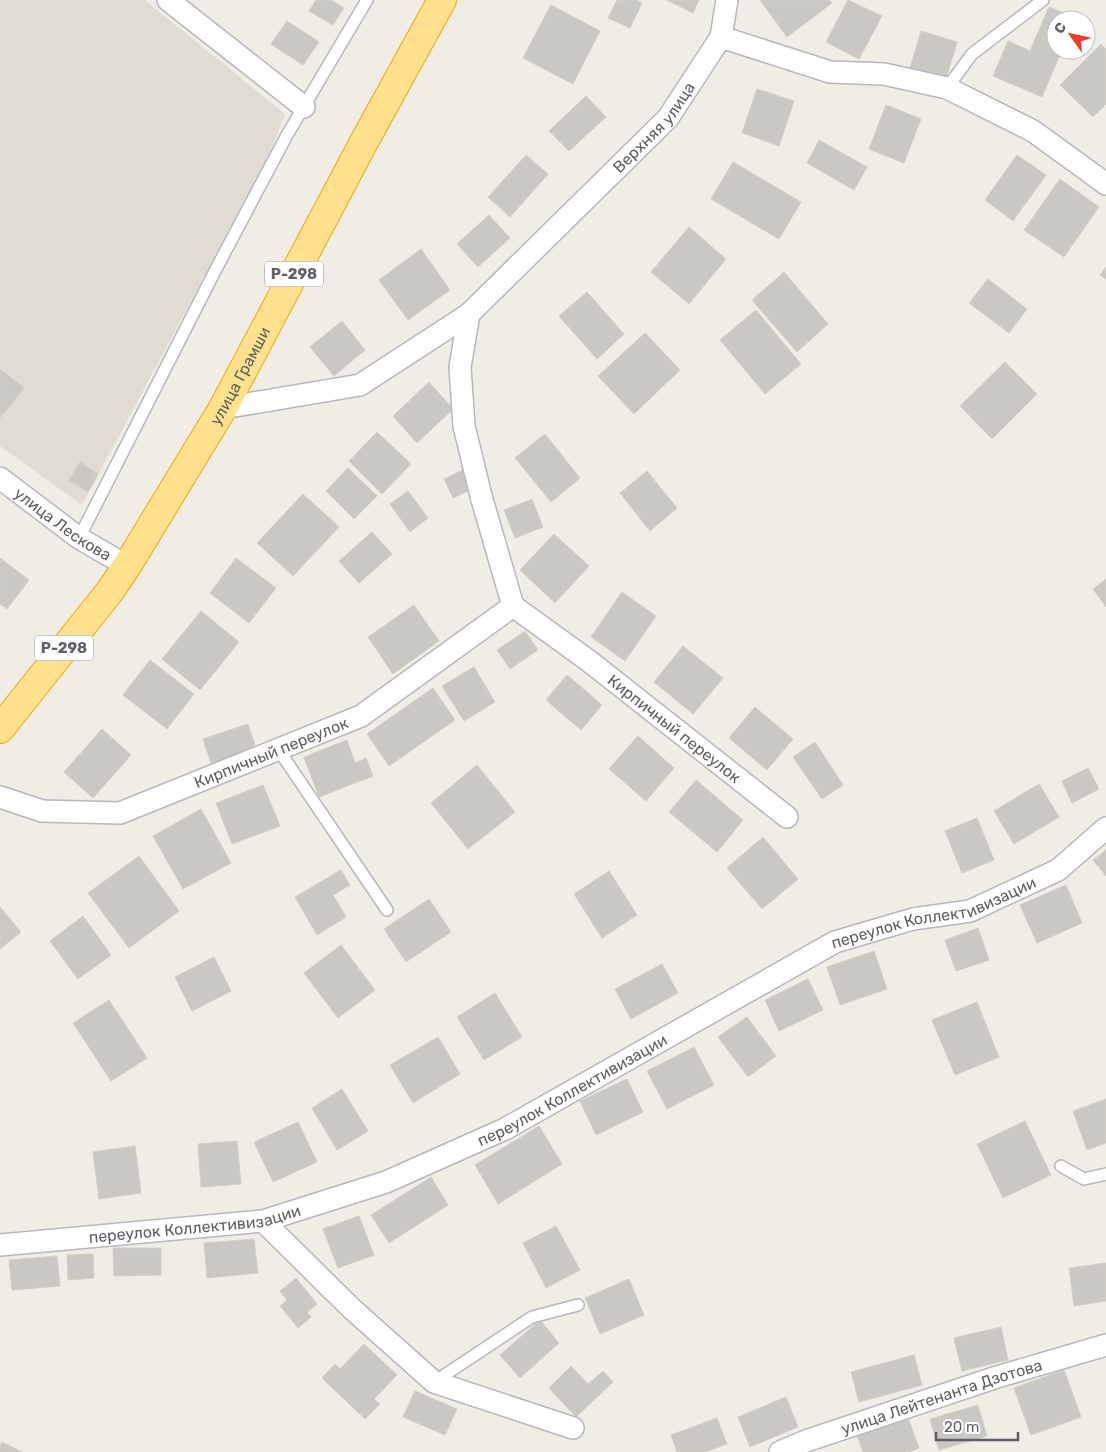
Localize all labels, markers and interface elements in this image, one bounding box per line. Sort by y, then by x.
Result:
north arrow [1046,10,1096,60]
text: С [1051,19,1070,37]
street label: Верхняя улица [609,78,699,177]
road number: Р-298 [265,262,323,286]
street label: улица Грамши [206,323,274,428]
street label: улица Лескова [11,483,115,564]
road number: Р-298 [35,636,93,660]
street label: Кирпичный переулок [604,670,745,787]
street label: Кирпичный переулок [191,713,351,792]
street label: переулок Коллективизации [829,872,1039,952]
street label: переулок Коллективизации [474,1030,670,1150]
street label: переулок Коллективизации [88,1200,303,1246]
street label: улица Лейтенанта Дзотова [839,1355,1044,1438]
scale bar [936,1410,1018,1442]
text: 20 m [944,1418,979,1436]

